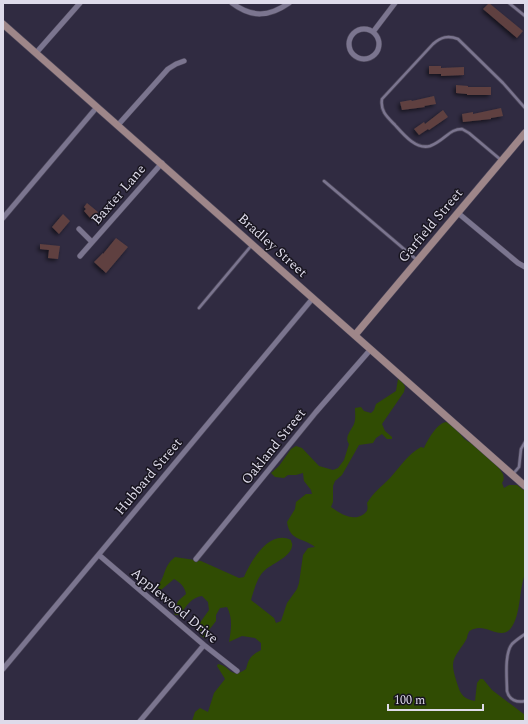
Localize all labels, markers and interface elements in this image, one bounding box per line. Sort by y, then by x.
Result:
street label: Baxter Lane [86,159,151,229]
street label: Garfield Street [393,184,468,267]
street label: Bradley Street [233,208,312,282]
street label: Oakland Street [236,404,311,489]
street label: Hubbard Street [110,433,187,520]
street label: Applewood Drive [126,562,223,648]
scale bar [388,686,483,712]
text: 100 m [394,691,425,710]

